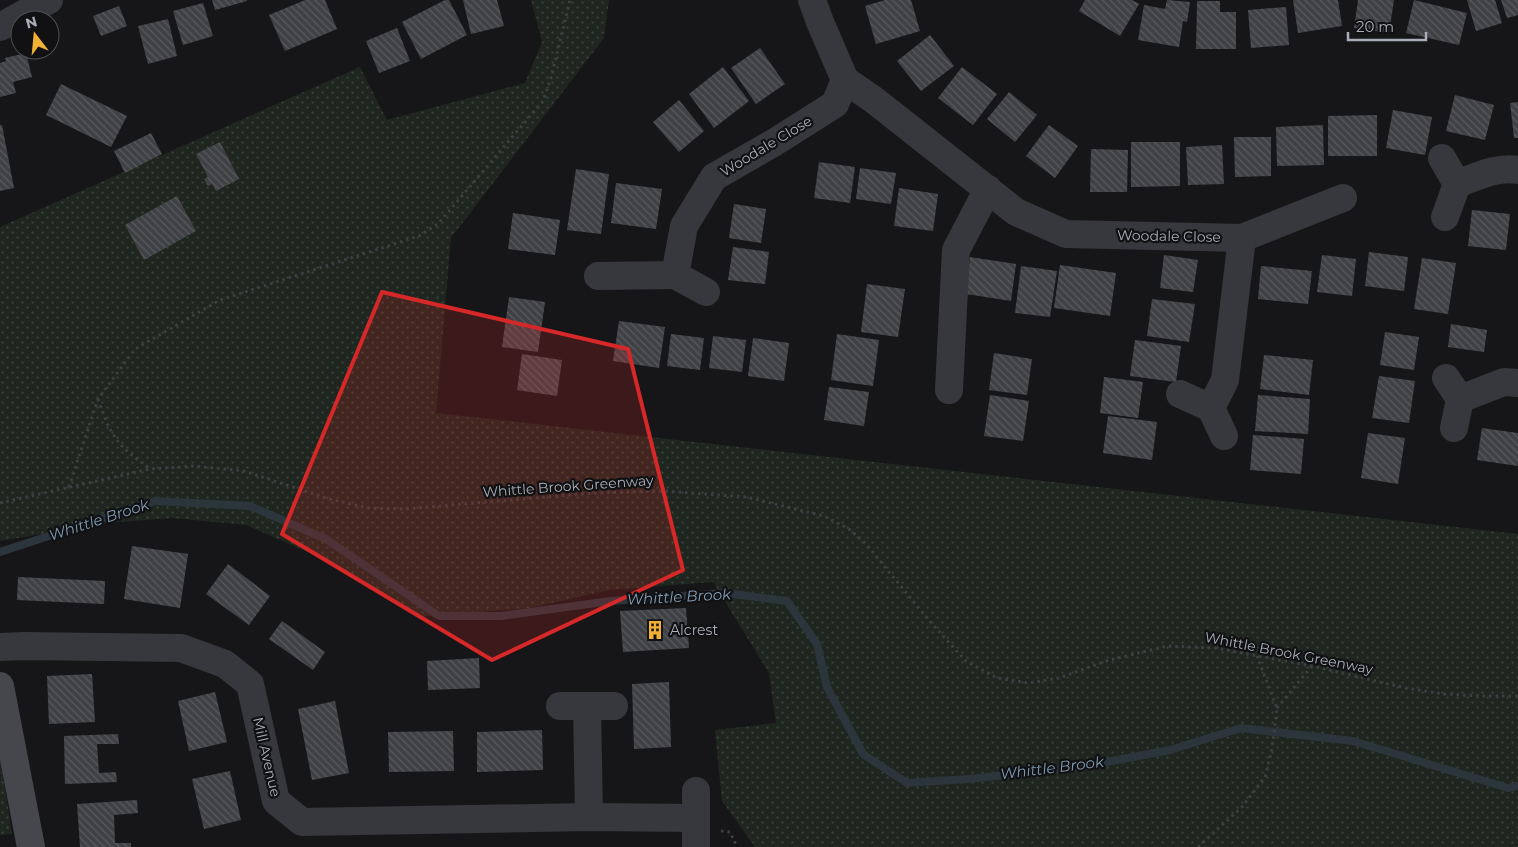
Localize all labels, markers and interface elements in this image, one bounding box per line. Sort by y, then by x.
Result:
north arrow [10,10,60,60]
scale bar [1348,10,1426,42]
text: N [23,12,39,33]
text: 20 m [1356,17,1394,36]
street label: Woodale Close [717,112,815,180]
street label: Woodale Close [1117,226,1221,246]
street label: Whittle Brook Greenway [482,471,654,501]
water label: Whittle Brook [46,494,152,545]
water label: Whittle Brook [626,584,733,609]
building icon: Alcrest [644,619,666,641]
place label: Alcrest [670,621,718,639]
street label: Whittle Brook Greenway [1203,628,1375,678]
street label: Mill Avenue [249,715,285,799]
water label: Whittle Brook [999,752,1106,783]

